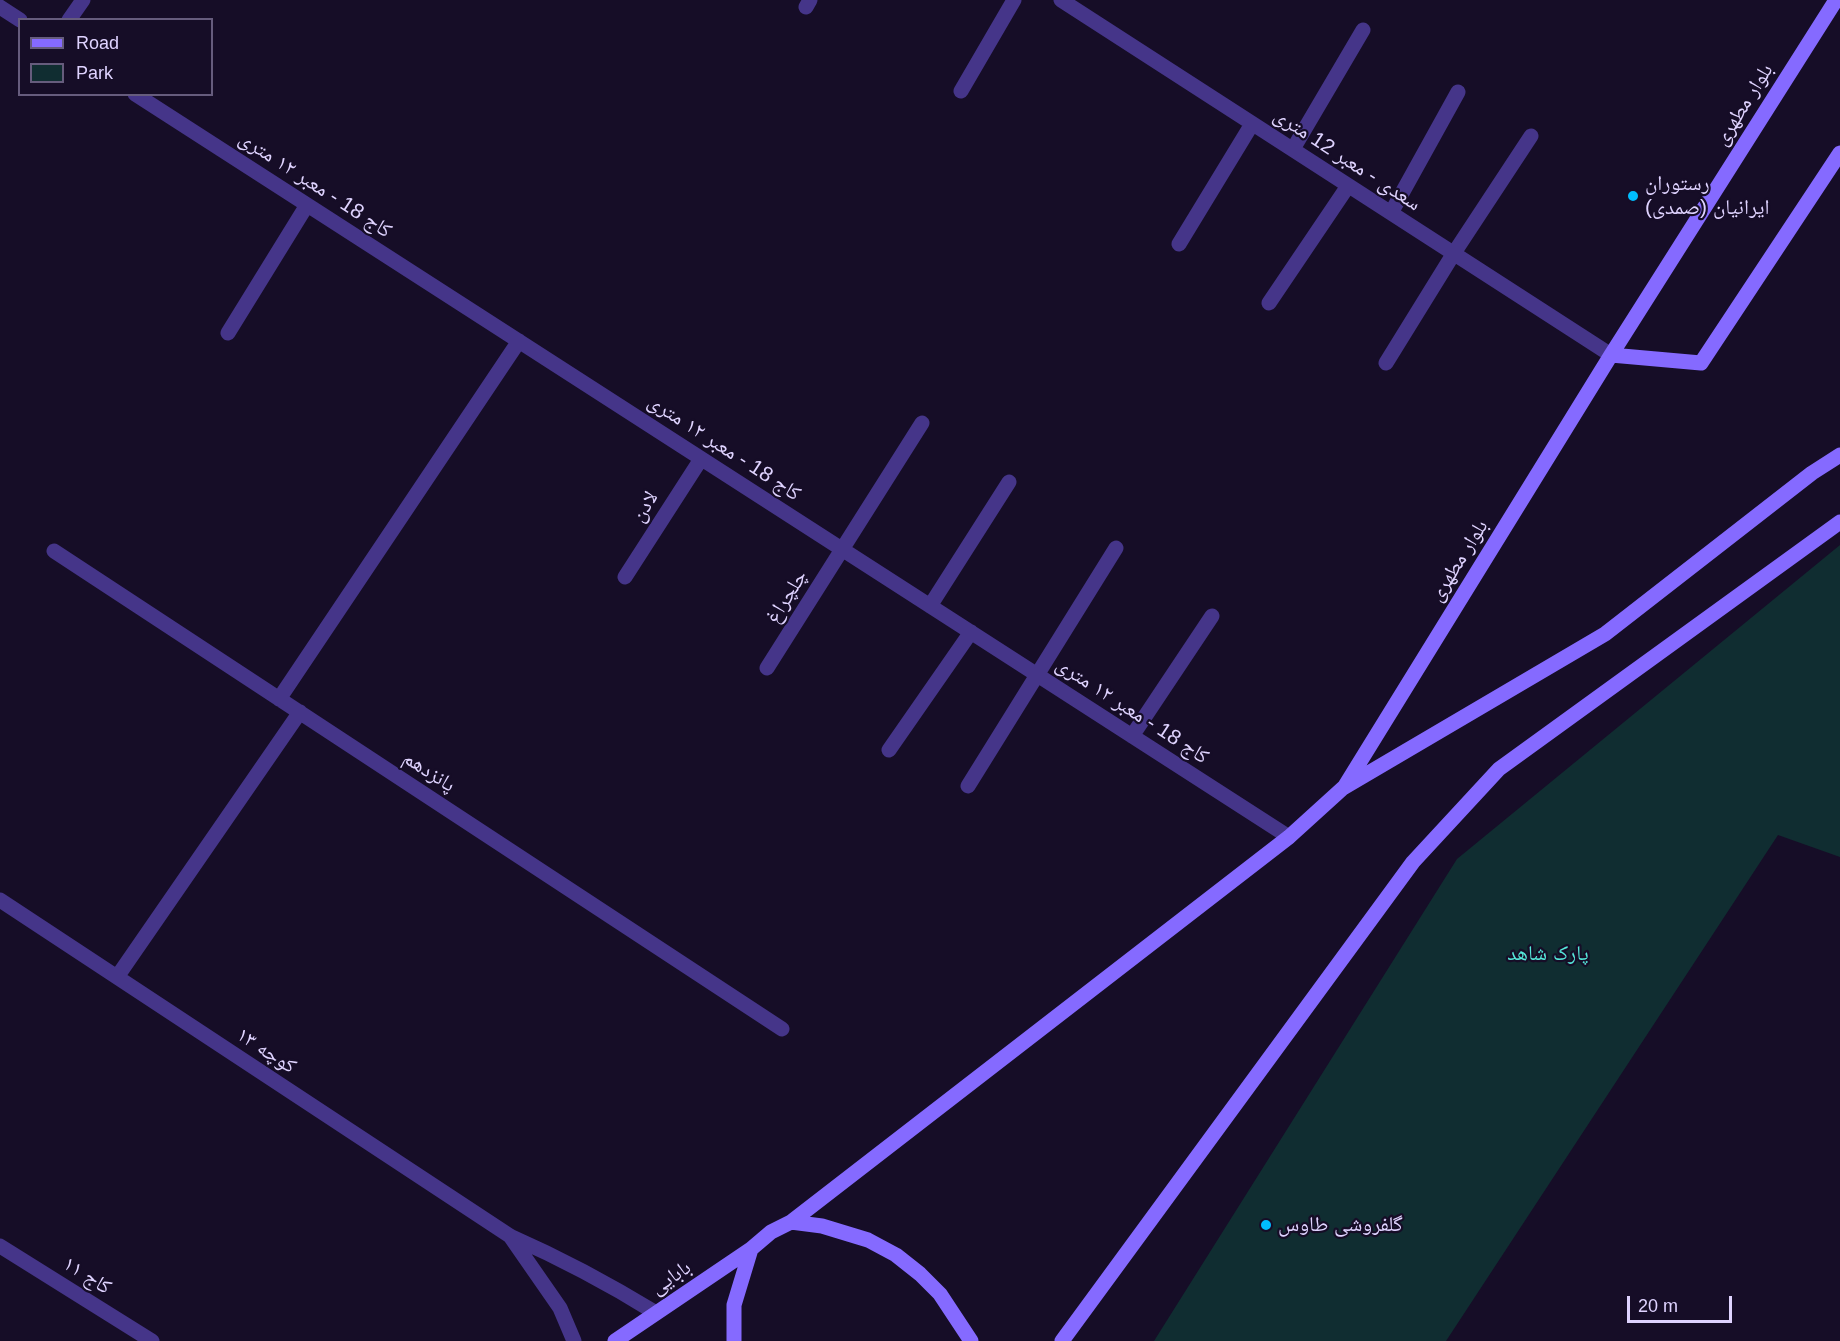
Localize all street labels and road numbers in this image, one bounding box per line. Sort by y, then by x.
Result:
street label: بلوار مطهری [1709,59,1779,151]
street label: سعدی - معبر 12 متری [1269,103,1425,217]
street label: کاج 18 - معبر ۱۲ متری [234,126,396,244]
street label: کاج 18 - معبر ۱۲ متری [643,389,805,507]
street label: لادن [626,487,664,527]
street label: بلوار مطهری [1424,515,1494,607]
street label: چلچراغ [761,565,813,629]
street label: کاج 18 - معبر ۱۲ متری [1051,652,1213,770]
street label: پانزدهم [398,746,460,798]
street label: کوچه ۱۳ [231,1022,301,1080]
street label: کاج ۱۱ [58,1252,116,1300]
street label: بابایی [646,1255,696,1301]

